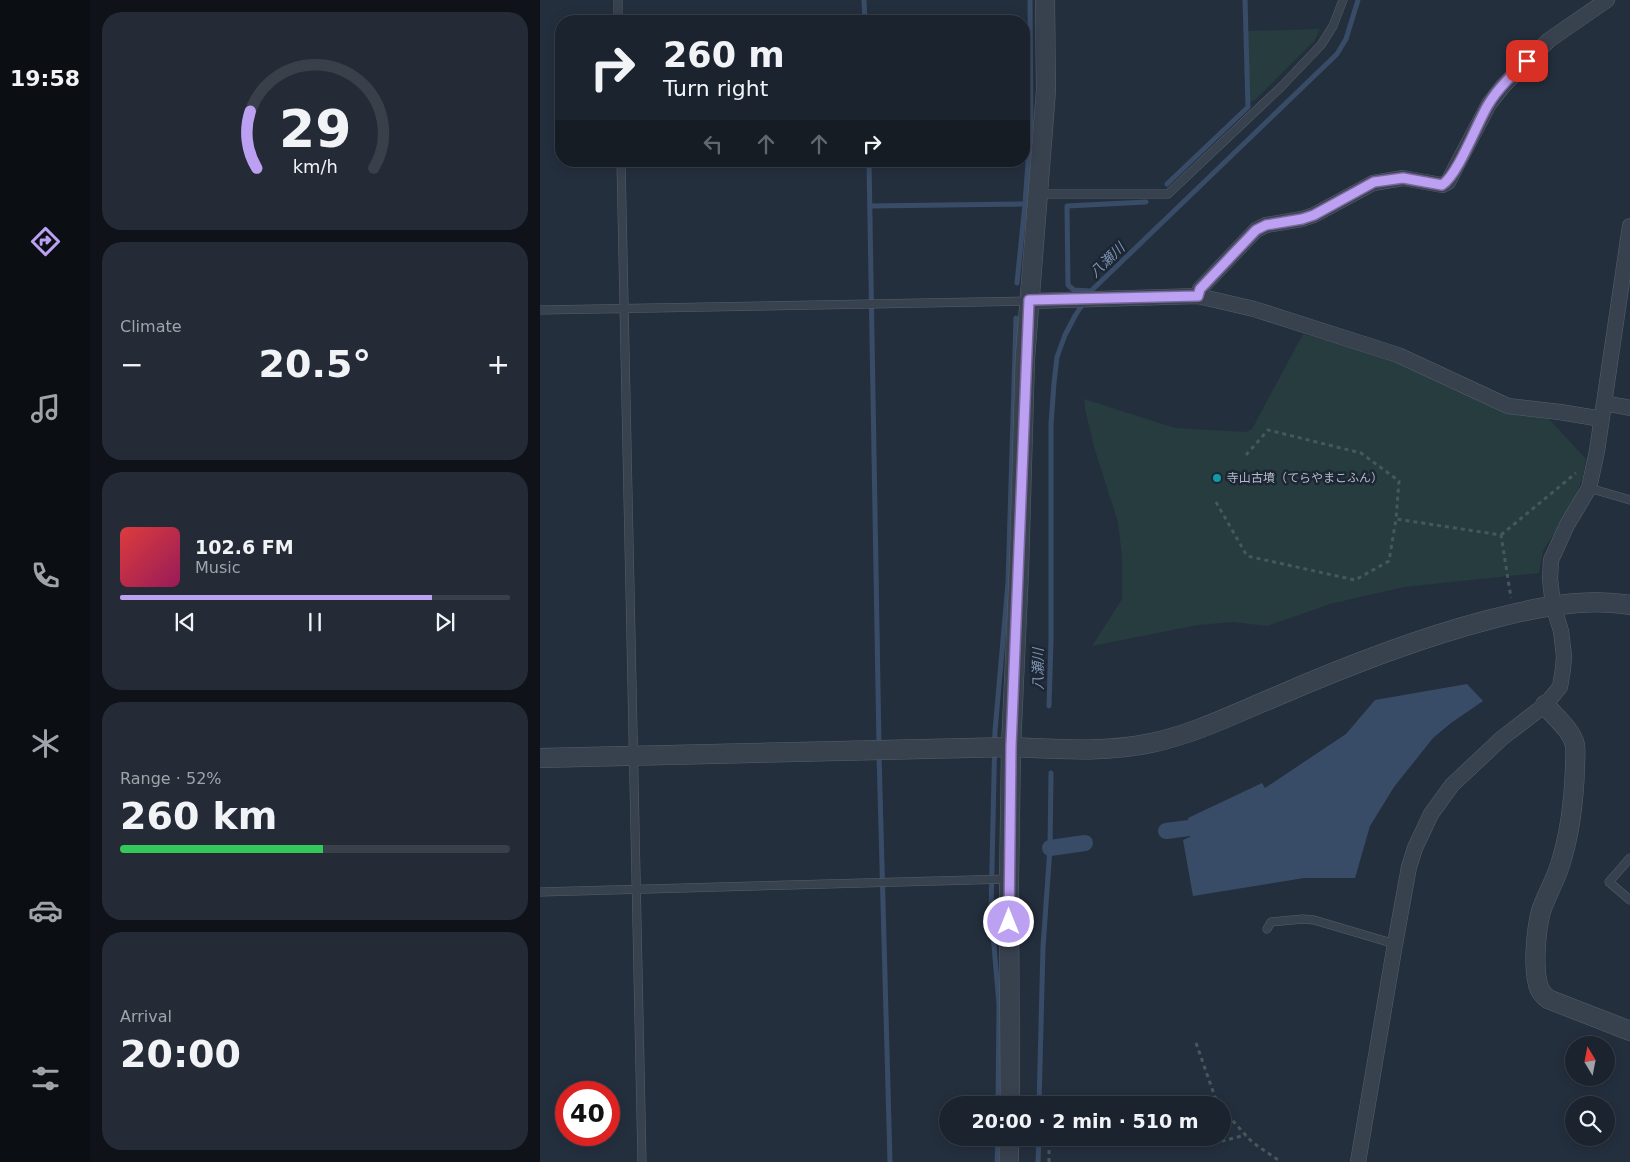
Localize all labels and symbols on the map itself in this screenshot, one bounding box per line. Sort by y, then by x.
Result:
pin [1506,40,1548,82]
water label: 八瀬川 [1086,238,1129,280]
place label: 寺山古墳（てらやまこふん） [1227,471,1383,485]
marker: 寺山古墳（てらやまこふん） [1211,472,1223,484]
water label: 八瀬川 [1030,646,1046,690]
position arrow [982,895,1034,947]
north arrow [1565,1036,1615,1086]
speed limit sign: 40 [555,1081,620,1146]

